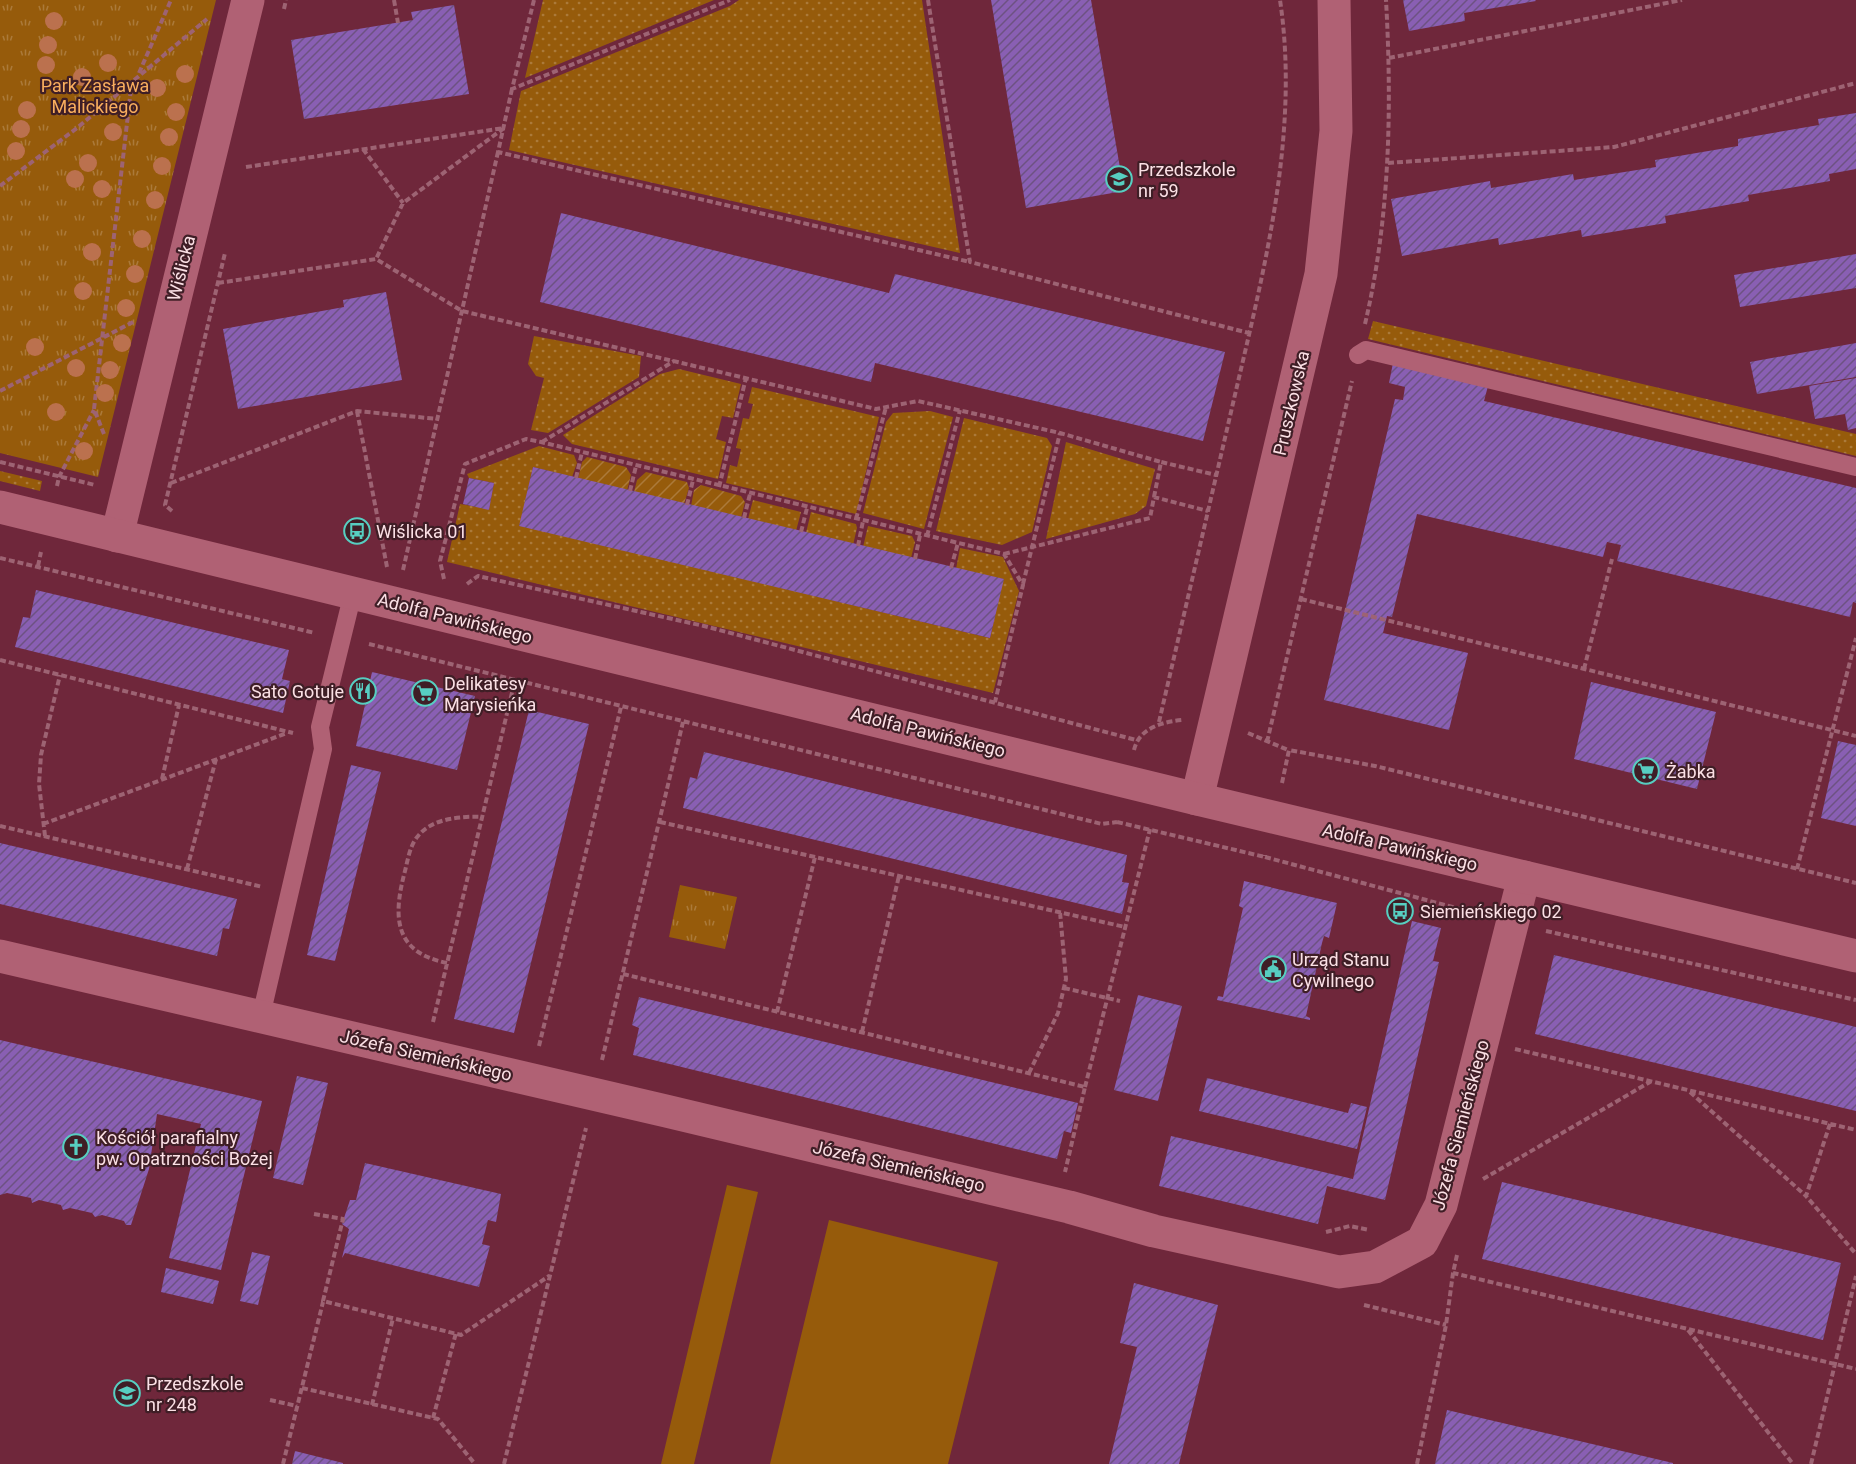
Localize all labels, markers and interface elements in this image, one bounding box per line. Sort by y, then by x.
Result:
park label: Park Zasława Malickiego [41,75,149,117]
place label: Przedszkole nr 59 [1138,159,1235,201]
school or university icon: Przedszkole nr 59 [1104,164,1134,194]
street label: Wiślicka [163,233,199,303]
street label: Pruszkowska [1269,349,1313,457]
bus stop icon: Wiślicka 01 [342,516,372,546]
place label: Wiślicka 01 [376,521,467,542]
street label: Adolfa Pawińskiego [375,589,535,647]
place label: Delikatesy Marysieńka [444,673,536,715]
restaurant icon: Sato Gotuje [348,676,378,706]
supermarket icon: Delikatesy Marysieńka [410,678,440,708]
place label: Sato Gotuje [251,681,344,702]
street label: Adolfa Pawińskiego [848,703,1008,761]
supermarket icon: Żabka [1631,756,1661,786]
place label: Żabka [1666,761,1716,782]
street label: Adolfa Pawińskiego [1320,819,1480,875]
bus stop icon: Siemieńskiego 02 [1385,896,1415,926]
place label: Siemieńskiego 02 [1420,901,1562,922]
place label: Urząd Stanu Cywilnego [1292,949,1389,991]
public building icon: Urząd Stanu Cywilnego [1258,954,1288,984]
street label: Józefa Siemieńskiego [338,1025,514,1085]
street label: Józefa Siemieńskiego [1427,1037,1493,1213]
place label: Kościół parafialny pw. Opatrzności Bożej [96,1127,273,1169]
church icon: Kościół parafialny pw. Opatrzności Bożej [61,1132,91,1162]
street label: Józefa Siemieńskiego [811,1136,987,1196]
place label: Przedszkole nr 248 [146,1373,243,1415]
school or university icon: Przedszkole nr 248 [112,1378,142,1408]

